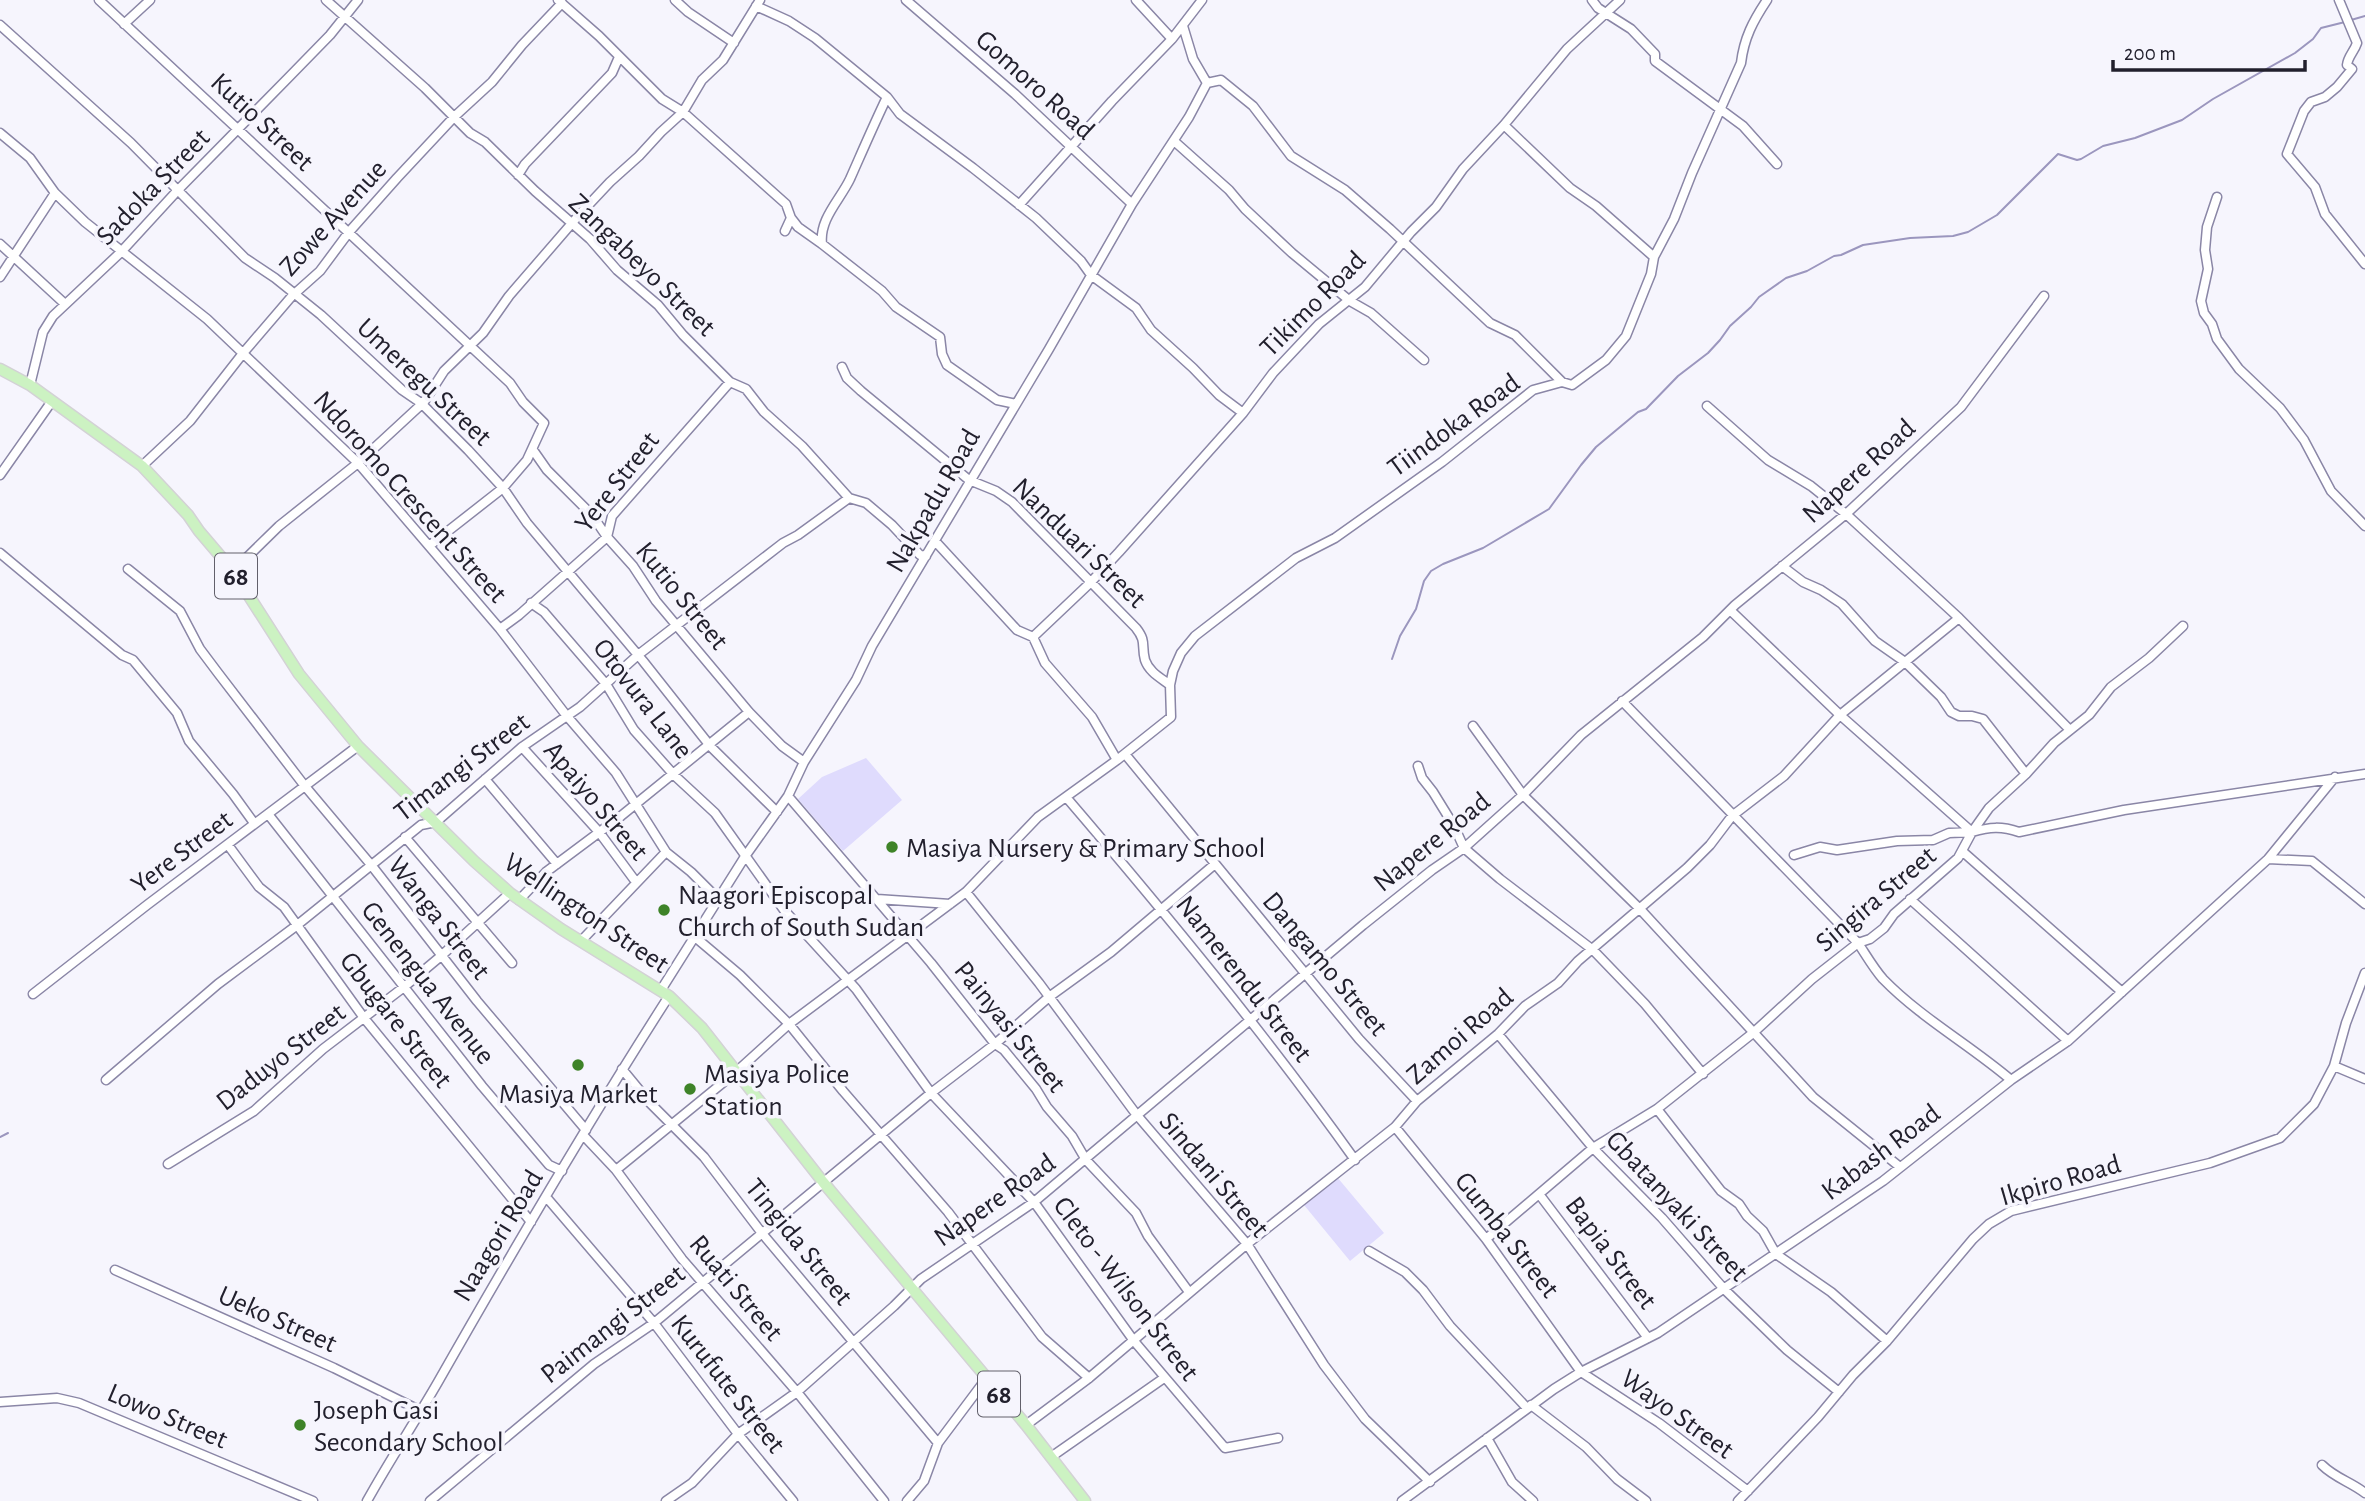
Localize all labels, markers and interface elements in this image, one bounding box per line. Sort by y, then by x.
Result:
street label: Gomoro Road [970,25,1099,146]
scale bar [2113,28,2306,72]
text: 200 m [2124,43,2176,64]
street label: Kutio Street [205,68,318,177]
street label: Sadoka Street [91,124,215,251]
street label: Zowe Avenue [275,155,392,282]
street label: Zangabeyo Street [563,189,720,342]
street label: Tikimo Road [1255,246,1372,363]
street label: Umeregu Street [351,313,496,452]
street label: Tiindoka Road [1383,369,1525,483]
street label: Ndoromo Crescent Street [308,386,512,608]
street label: Napere Road [1798,414,1921,529]
street label: Nakpadu Road [881,424,986,578]
street label: Yere Street [570,427,665,537]
street label: Nanduari Street [1006,473,1151,614]
street label: Kutio Street [630,537,733,655]
road number: 68 [215,554,257,598]
street label: Otovura Lane [587,634,698,764]
street label: Timangi Street [390,708,535,827]
street label: Apaiyo Street [538,737,653,866]
street label: Napere Road [1369,787,1496,898]
street label: Yere Street [127,806,238,899]
place label: Masiya Nursery & Primary School [906,835,1266,863]
marker: Masiya Nursery & Primary School [884,839,900,855]
street label: Singira Street [1811,841,1942,958]
street label: Wellington Street [498,848,673,979]
street label: Wanga Street [382,852,495,985]
place label: Naagori Episcopal Church of South Sudan [678,882,924,942]
street label: Dangamo Street [1257,887,1392,1041]
street label: Namerendu Street [1170,891,1317,1068]
street label: Genengua Avenue [355,897,499,1070]
marker: Naagori Episcopal Church of South Sudan [656,902,672,918]
street label: Gbugare Street [334,947,457,1093]
street label: Painyasi Street [948,956,1071,1098]
street label: Zamoi Road [1402,983,1519,1090]
street label: Daduyo Street [211,999,351,1116]
marker: Masiya Market [570,1057,586,1073]
place label: Masiya Police Station [704,1061,849,1121]
place label: Masiya Market [499,1081,657,1109]
marker: Masiya Police Station [682,1081,698,1097]
street label: Kabash Road [1817,1099,1946,1206]
street label: Sindani Street [1153,1108,1274,1243]
street label: Gbatanyaki Street [1600,1126,1753,1287]
street label: Napere Road [929,1149,1061,1253]
street label: Ikpiro Road [1997,1150,2124,1212]
street label: Naagori Road [449,1166,549,1307]
street label: Gumba Street [1449,1167,1564,1303]
street label: Tingida Street [739,1174,858,1311]
street label: Cleto - Wilson Street [1047,1192,1203,1386]
street label: Bapia Street [1559,1192,1661,1315]
street label: Ruati Street [683,1230,788,1347]
street label: Paimangi Street [536,1260,690,1389]
street label: Ueko Street [214,1281,341,1358]
street label: Kurufute Street [665,1310,790,1459]
street label: Wayo Street [1615,1365,1738,1465]
road number: 68 [978,1372,1020,1416]
street label: Lowo Street [103,1379,231,1455]
place label: Joseph Gasi Secondary School [314,1397,504,1457]
marker: Joseph Gasi Secondary School [292,1417,308,1433]

